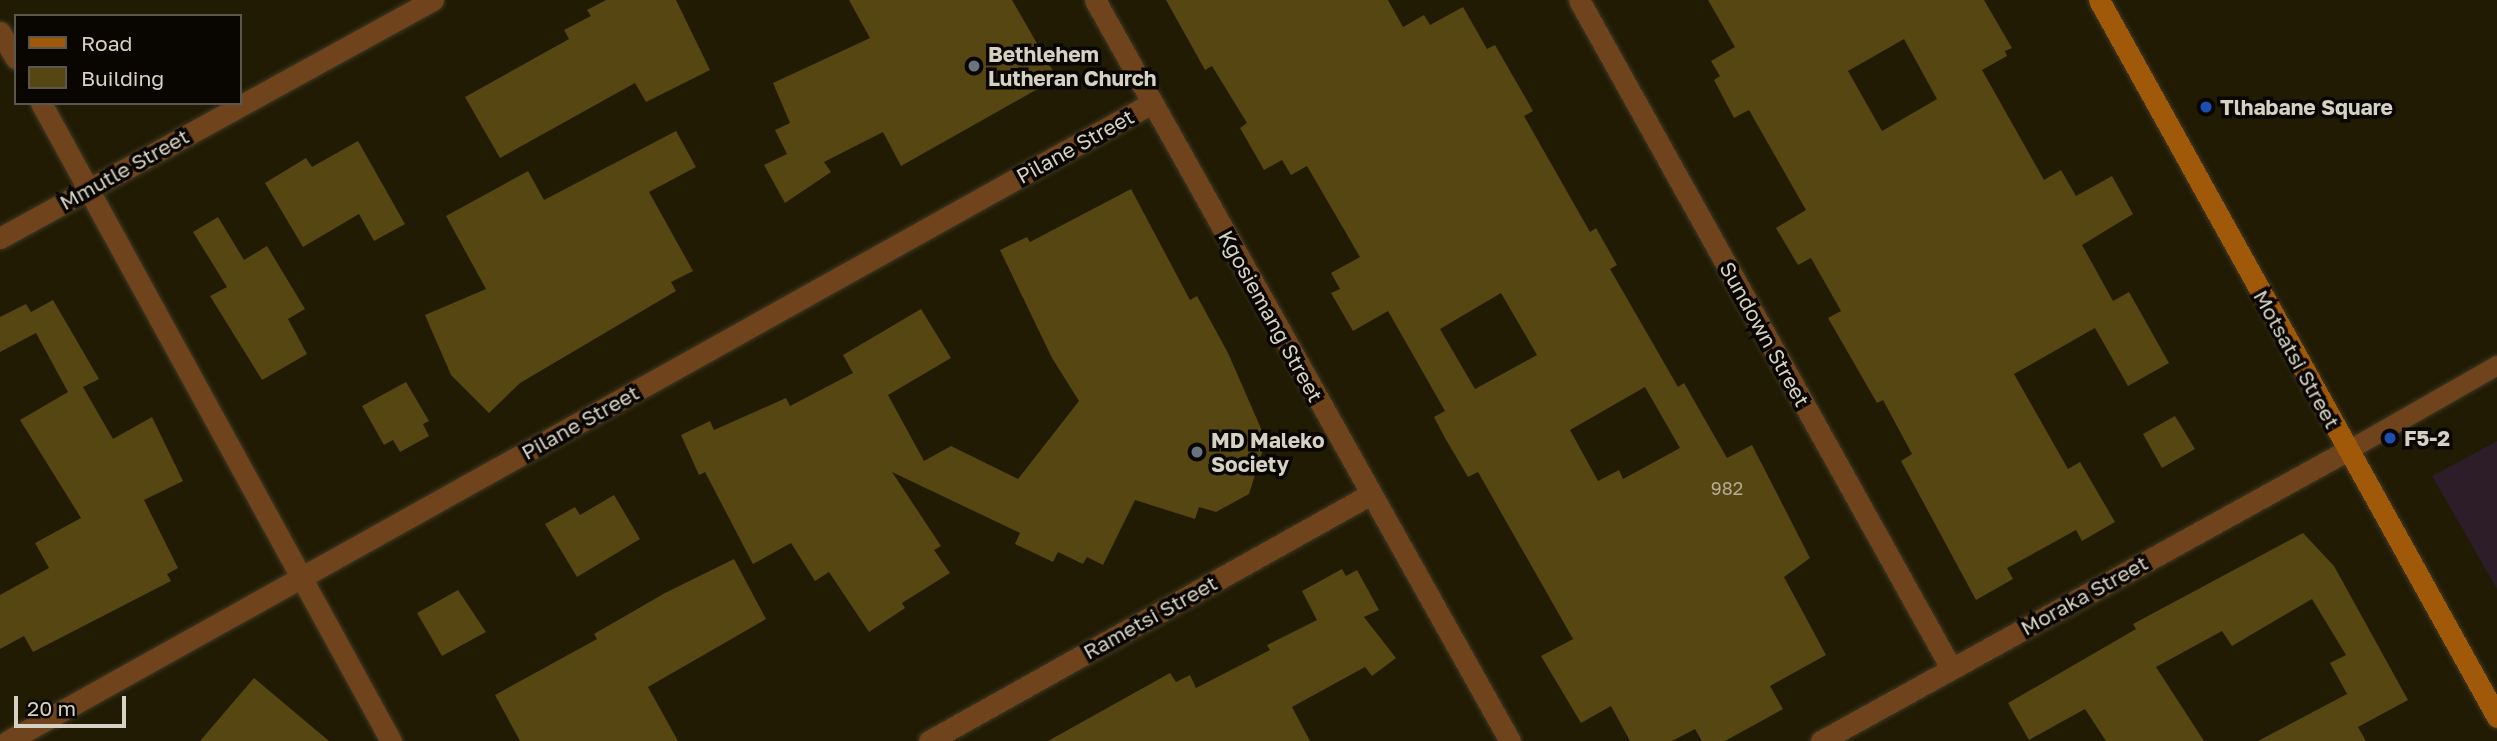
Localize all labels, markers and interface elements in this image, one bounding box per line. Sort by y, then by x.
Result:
legend [14,14,242,105]
text: Road [81,30,132,56]
place label: Bethlehem Lutheran Church [988,41,1157,91]
marker: Bethlehem Lutheran Church [966,58,982,74]
text: Building [81,65,164,91]
place label: Tlhabane Square [2220,94,2393,120]
marker: Tlhabane Square [2198,99,2214,115]
street label: Pilane Street [1012,103,1138,189]
street label: Mmutle Street [55,123,193,215]
street label: Kgosiemang Street [1213,226,1329,406]
street label: Sundown Street [1715,257,1815,411]
street label: Motsatsi Street [2249,285,2345,433]
street label: Pilane Street [517,379,643,465]
place label: F5-2 [2404,425,2450,451]
place label: MD Maleko Society [1211,427,1325,477]
marker: F5-2 [2382,430,2398,446]
marker: MD Maleko Society [1189,444,1205,460]
house number: 982 [1711,477,1743,499]
street label: Moraka Street [2016,550,2152,640]
street label: Rametsi Street [1079,570,1221,664]
scale bar [18,682,130,726]
text: 20 m [27,695,76,721]

